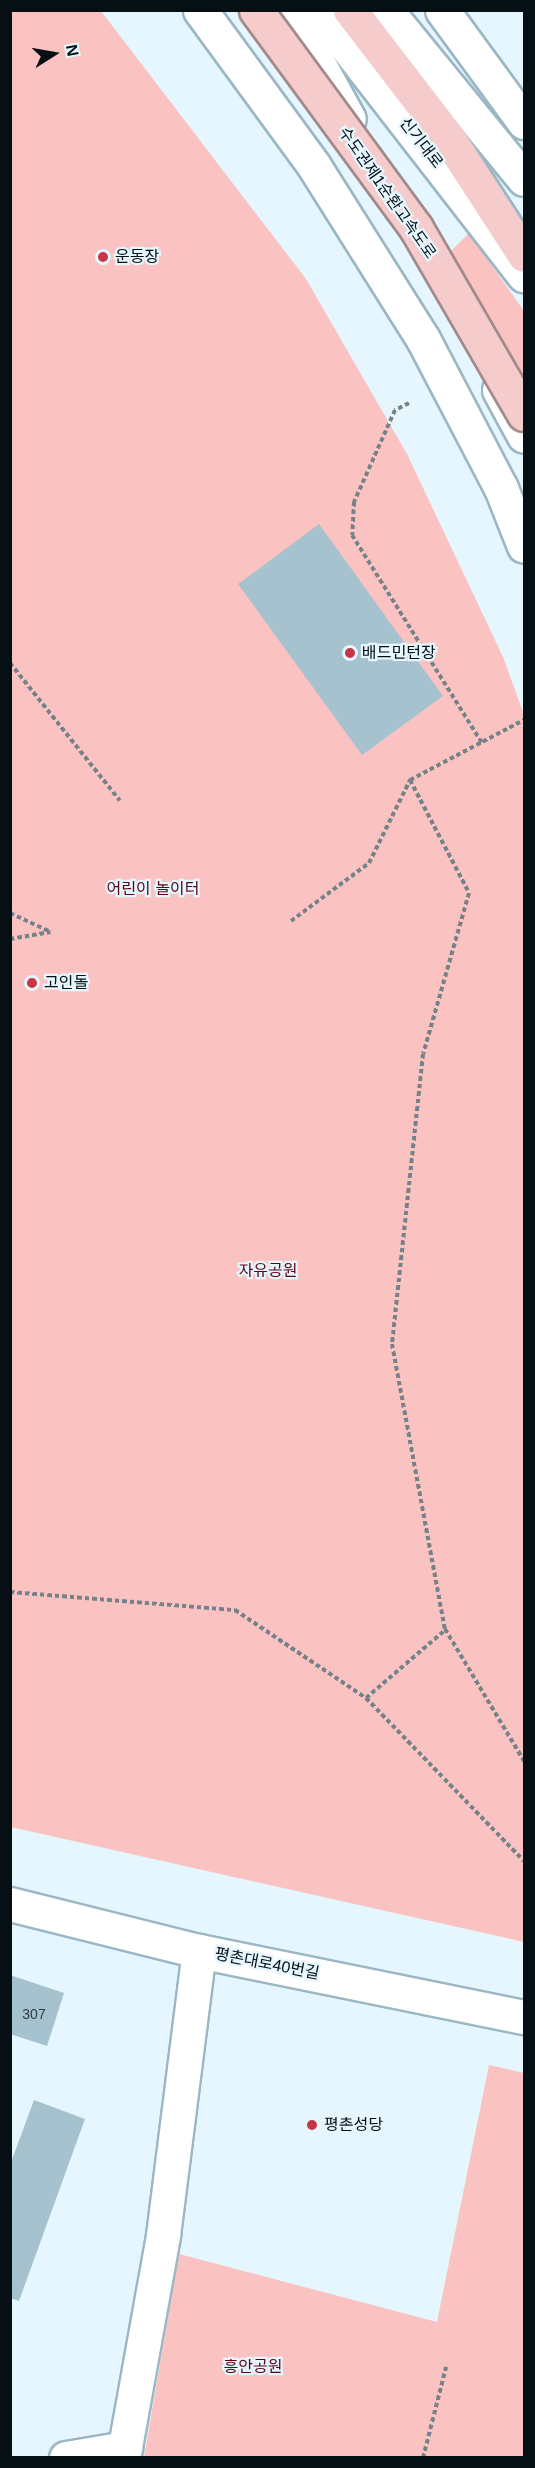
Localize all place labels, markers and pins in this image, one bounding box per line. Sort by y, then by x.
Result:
place label: 운동장 [115,247,159,267]
marker: 운동장 [96,250,110,264]
place label: 배드민턴장 [362,643,436,663]
marker: 배드민턴장 [343,646,357,660]
place label: 고인돌 [44,973,88,993]
marker: 고인돌 [25,976,39,990]
place label: 평촌성당 [324,2115,383,2135]
marker: 평촌성당 [305,2118,319,2132]

